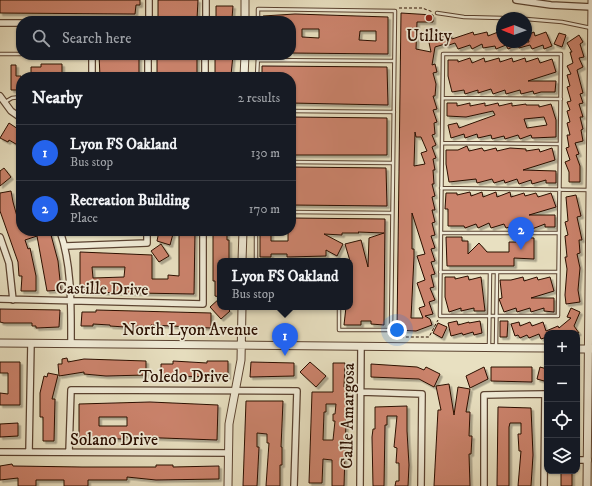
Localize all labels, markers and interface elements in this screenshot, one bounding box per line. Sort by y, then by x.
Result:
north arrow [496,12,532,48]
marker: Utility [424,13,434,23]
search box [16,16,296,60]
place label: Utility [406,25,453,47]
icon: search [30,27,52,49]
text: Search here [62,29,131,48]
text: Nearby [32,87,82,109]
text: 2 results [238,90,280,106]
text: Lyon FS Oakland [70,135,177,154]
text: 1 [43,145,47,161]
text: 130 m [251,145,280,161]
text: Bus stop [70,154,113,170]
text: Recreation Building [70,191,189,210]
text: 2 [42,201,48,217]
text: 170 m [249,201,280,217]
text: Place [70,210,98,226]
pin: 2 [508,217,534,250]
popup [217,258,353,310]
text: Lyon FS Oakland [232,267,338,286]
street label: Castille Drive [55,277,149,301]
text: Bus stop [232,286,275,302]
street label: North Lyon Avenue [122,319,258,341]
your location [387,320,407,340]
pin: 1 [272,323,298,356]
map controls [544,330,580,474]
button: + [544,330,580,366]
street label: Calle Amargosa [336,362,360,469]
street label: Toledo Drive [139,366,229,388]
button: − [544,366,580,402]
button: locate [544,402,580,438]
street label: Solano Drive [70,429,158,451]
button: layers [544,438,580,474]

